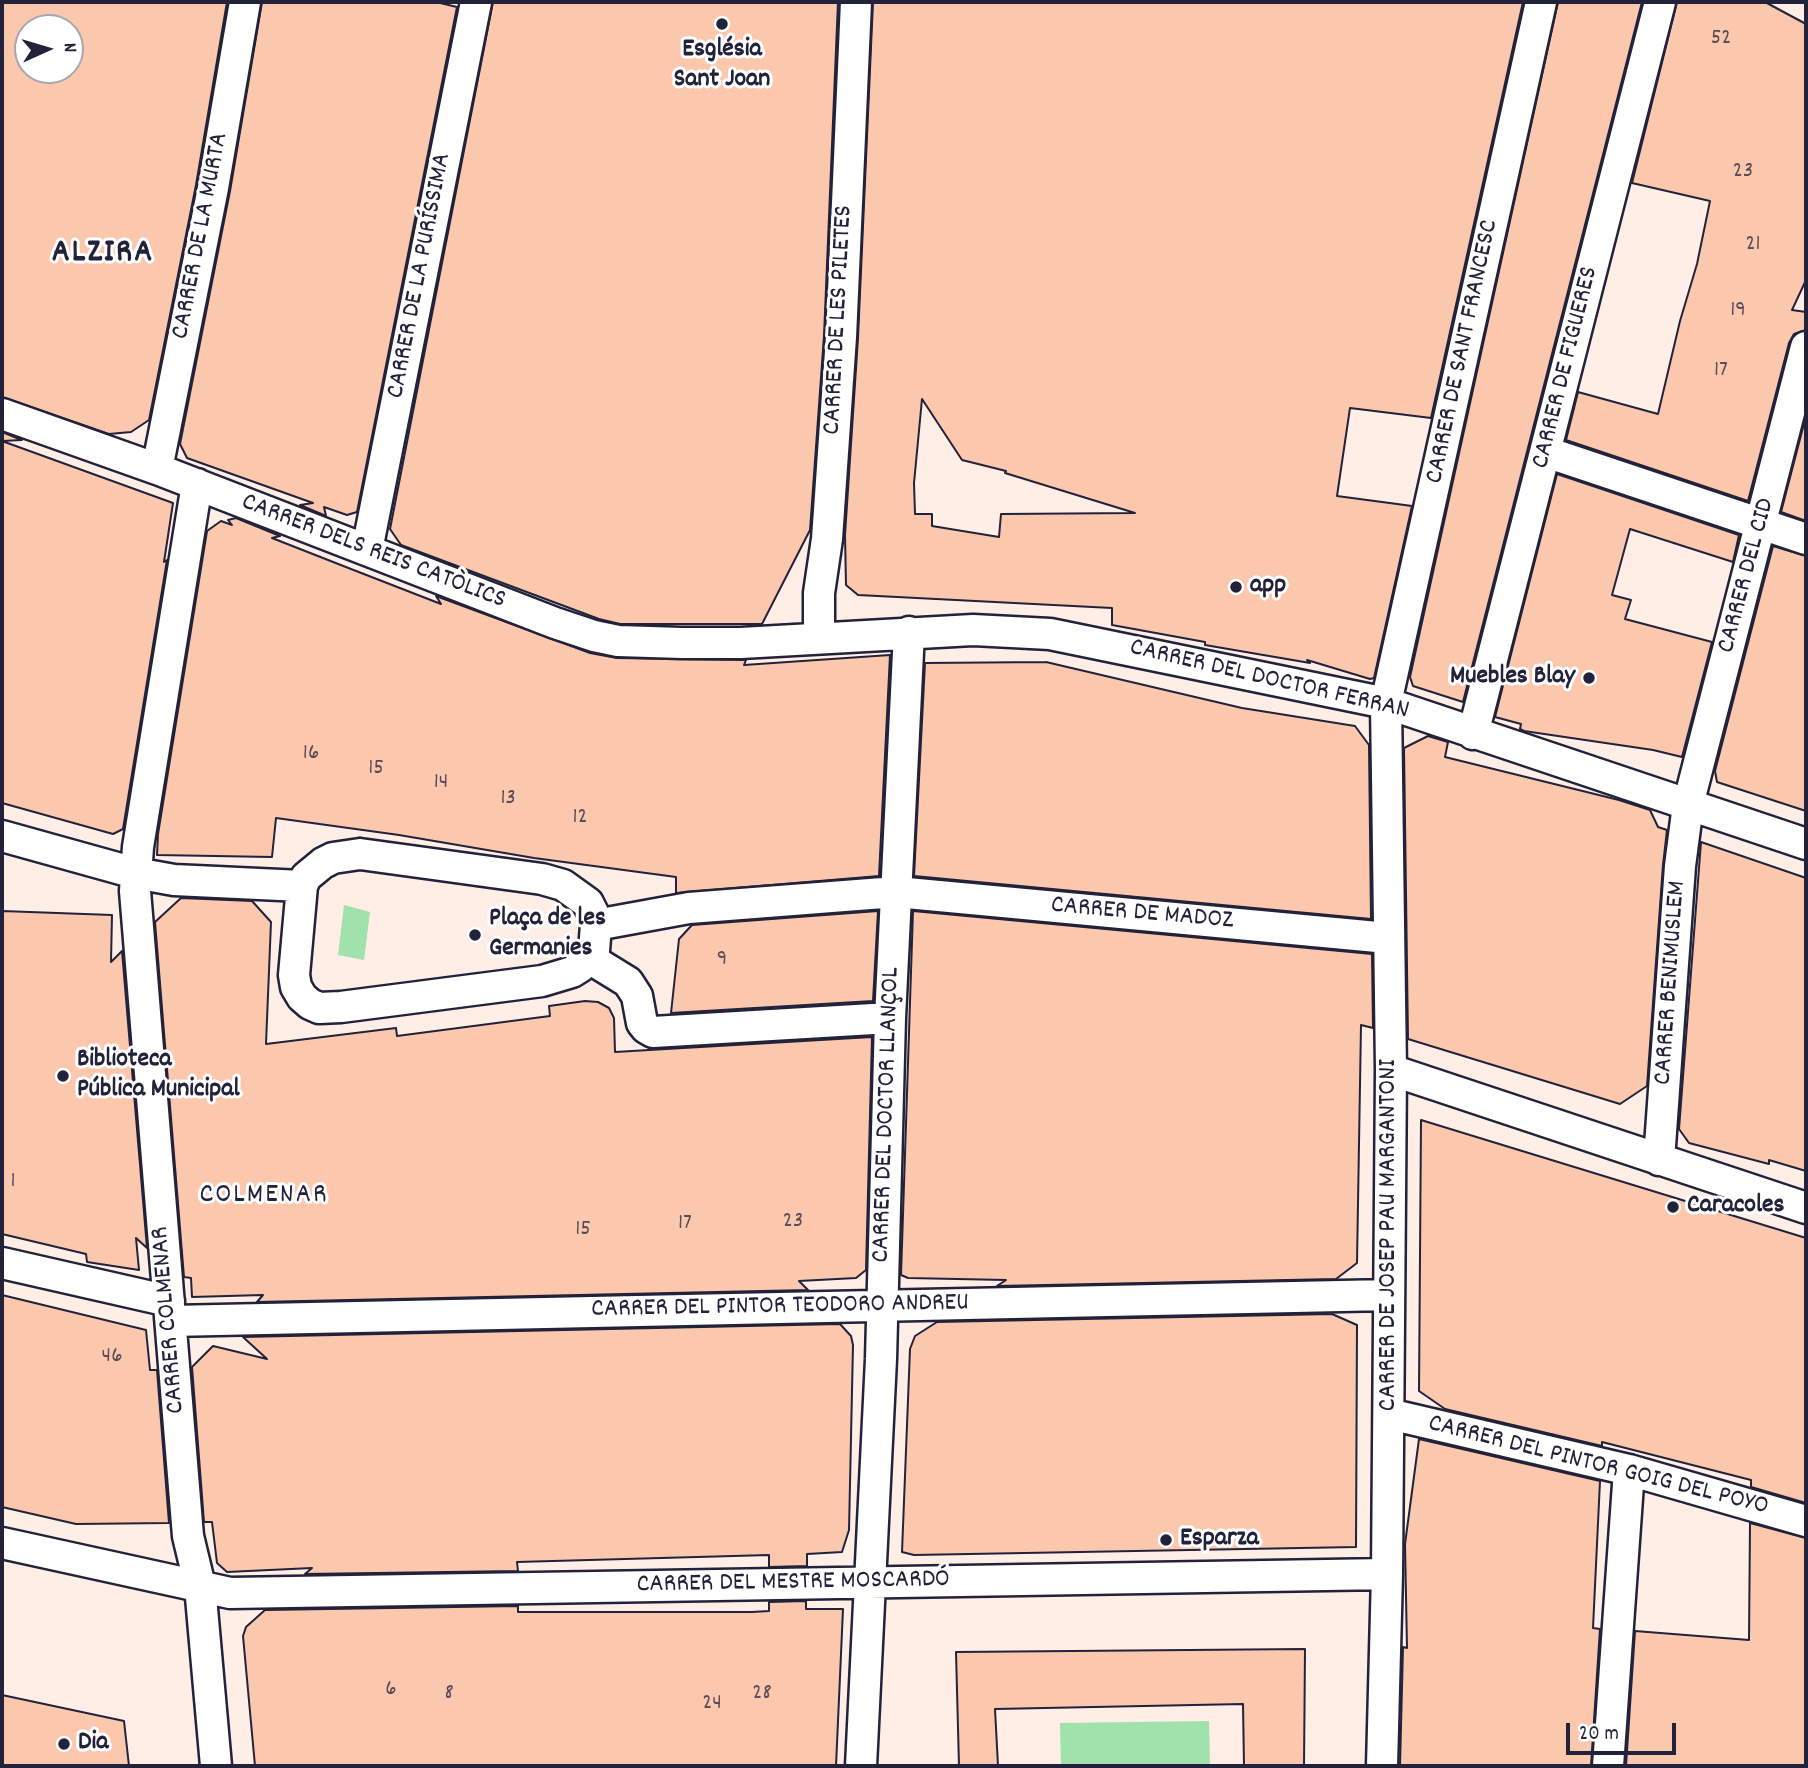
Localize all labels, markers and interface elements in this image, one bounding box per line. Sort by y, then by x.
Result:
north arrow [14,14,84,84]
marker: Església Sant Joan [714,16,730,32]
house number: 52 [1711,26,1731,54]
place label: Església Sant Joan [674,35,770,96]
text: N [55,42,82,53]
street label: CARRER DE LA MURTA [167,130,237,342]
street label: CARRER DE LA PURÍSSIMA [382,151,460,401]
house number: 23 [1733,159,1753,187]
street label: CARRER DE LES PILETES [818,204,862,436]
street label: CARRER DE SANT FRANCESC [1421,217,1507,487]
house number: 21 [1745,232,1761,260]
district label: ALZIRA [53,235,153,275]
street label: CARRER DE FIGUERES [1527,264,1607,472]
house number: 19 [1730,298,1746,326]
house number: 17 [1714,358,1728,386]
street label: CARRER DELS REIS CATÒLICS [236,488,510,618]
street label: CARRER DEL CID [1712,495,1784,657]
place label: app [1250,571,1286,603]
marker: app [1228,579,1244,595]
street label: CARRER DEL DOCTOR FERRAN [1126,634,1412,728]
place label: Muebles Blay [1450,662,1575,694]
marker: Muebles Blay [1581,670,1597,686]
house number: 16 [303,741,319,769]
house number: 15 [368,756,384,784]
house number: 14 [434,770,448,798]
house number: 13 [500,786,516,814]
house number: 12 [572,805,588,833]
street label: CARRER BENIMUSLEM [1649,880,1695,1086]
street label: CARRER DE MADOZ [1049,891,1235,939]
place label: Plaça de les Germanies [489,904,606,965]
marker: Plaça de les Germanies [467,927,483,943]
house number: 9 [717,947,727,975]
street label: CARRER DEL DOCTOR LLANÇOL [867,967,909,1263]
place label: Biblioteca Pública Municipal [77,1045,240,1106]
street label: CARRER DE JOSEP PAU MARGANTONI [1374,1059,1406,1411]
marker: Biblioteca Pública Municipal [55,1068,71,1084]
house number: 1 [10,1169,16,1197]
district label: COLMENAR [200,1180,328,1214]
place label: Caracoles [1687,1191,1784,1223]
marker: Caracoles [1665,1199,1681,1215]
house number: 23 [783,1209,803,1237]
house number: 17 [678,1211,692,1239]
house number: 15 [575,1217,591,1245]
street label: CARRER COLMENAR [146,1225,194,1415]
street label: CARRER DEL PINTOR TEODORO ANDREU [591,1289,969,1327]
house number: 46 [102,1344,122,1372]
street label: CARRER DEL PINTOR GOIG DEL POYO [1425,1410,1771,1524]
place label: Esparza [1180,1524,1259,1556]
marker: Esparza [1158,1532,1174,1548]
street label: CARRER DEL MESTRE MOSCARDÓ [636,1566,950,1602]
house number: 6 [385,1677,397,1705]
house number: 8 [444,1681,454,1709]
house number: 28 [752,1681,772,1709]
house number: 24 [702,1691,722,1719]
scale bar [1570,1708,1680,1752]
text: 20 m [1579,1720,1619,1750]
place label: Dia [78,1728,108,1760]
marker: Dia [56,1736,72,1752]

